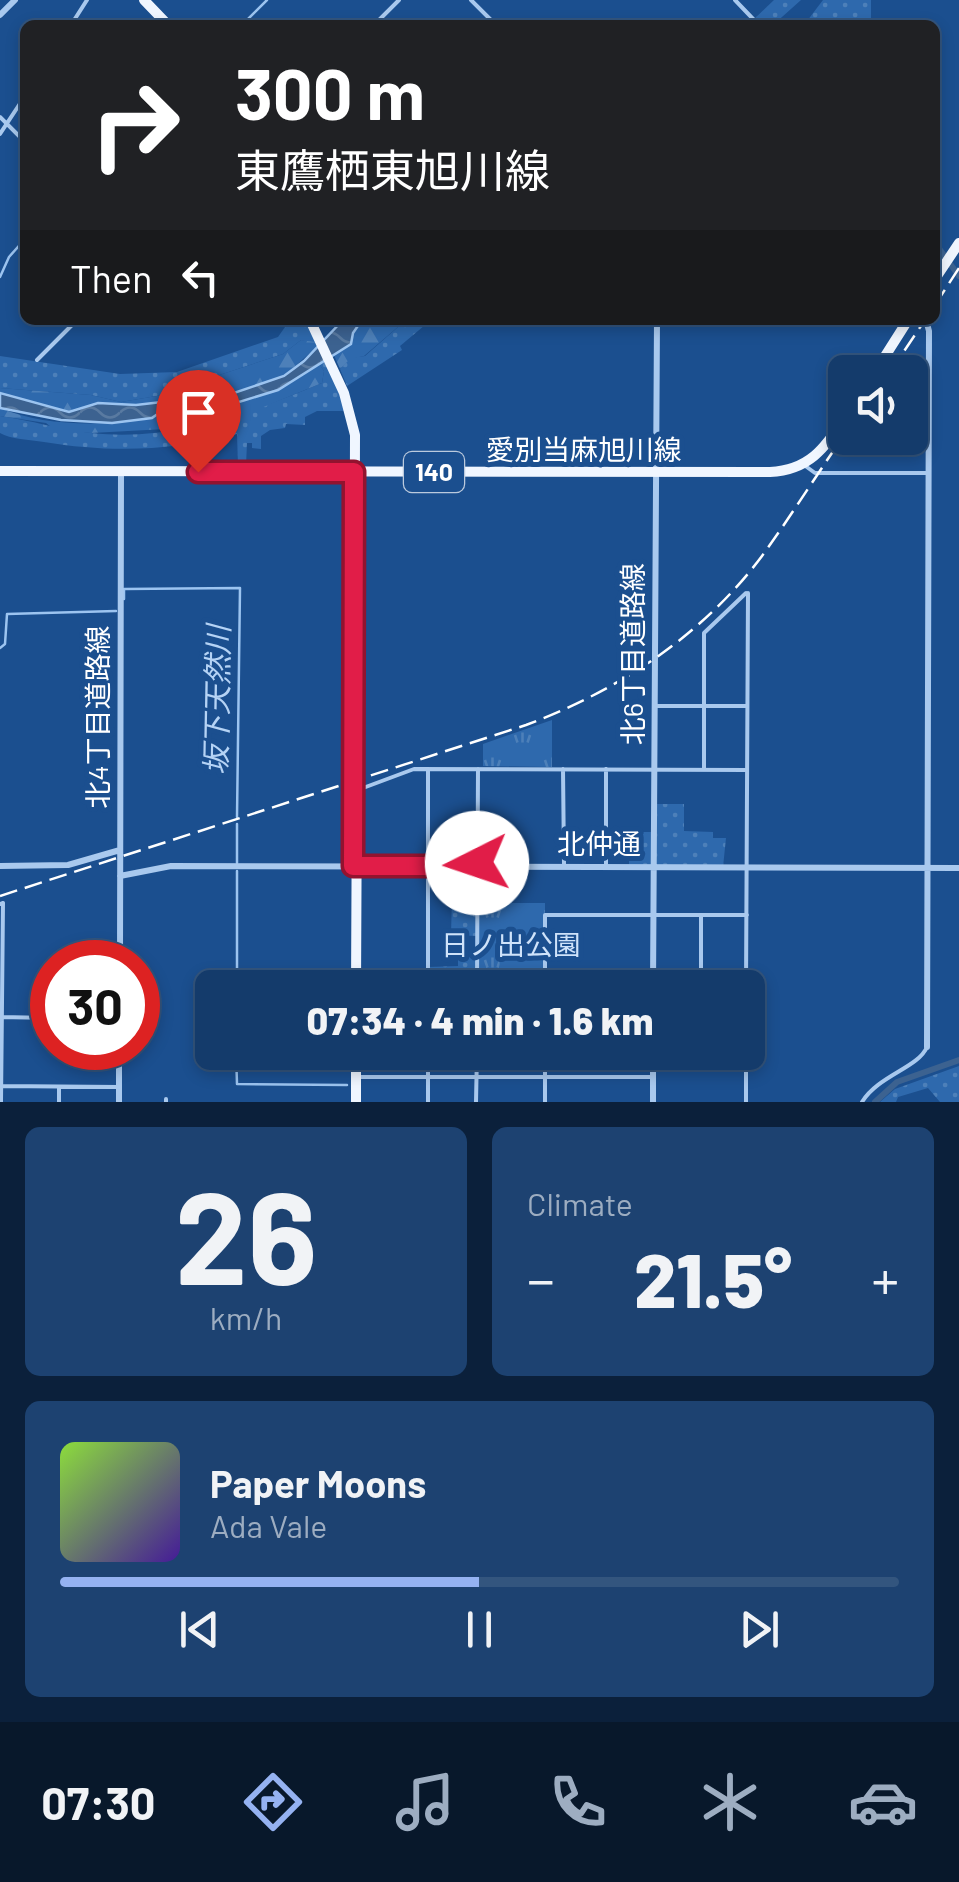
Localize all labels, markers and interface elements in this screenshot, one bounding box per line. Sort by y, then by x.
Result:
text: 300 m [235,50,425,134]
icon: right [70,60,200,190]
text: 東鷹栖東旭川線 [235,142,550,196]
icon: left [173,250,228,305]
text: Then [70,255,153,301]
map controls [828,355,928,455]
button: sound [828,355,928,455]
pin [156,370,241,473]
icon: arrive [171,385,226,440]
street label: 愛別当麻旭川線 [486,432,682,466]
road number: 140 [404,452,464,492]
street label: 北6丁目道路線 [615,563,649,745]
water label: 坂下天然川 [197,622,235,775]
street label: 北4丁目道路線 [80,625,114,809]
position arrow [425,811,529,915]
street label: 北仲通 [557,826,641,860]
park label: 日ノ出公園 [441,927,581,961]
speed limit sign: 30 [30,940,160,1070]
text: 07:34 · 4 min · 1.6 km [307,997,653,1043]
text: 26 [175,1155,317,1311]
text: Climate [527,1184,633,1222]
text: 21.5° [634,1233,792,1323]
text: − [527,1245,555,1311]
text: + [871,1245,899,1311]
text: km/h [210,1298,282,1336]
text: Paper Moons [210,1460,426,1506]
text: Ada Vale [210,1506,327,1544]
icon: previous [172,1602,227,1657]
icon: pause [452,1602,507,1657]
icon: next [732,1602,787,1657]
icon: directions [238,1767,308,1837]
icon: music [390,1767,460,1837]
icon: phone [543,1767,613,1837]
icon: climate [695,1767,765,1837]
icon: car [848,1767,918,1837]
text: 07:30 [41,1775,156,1829]

